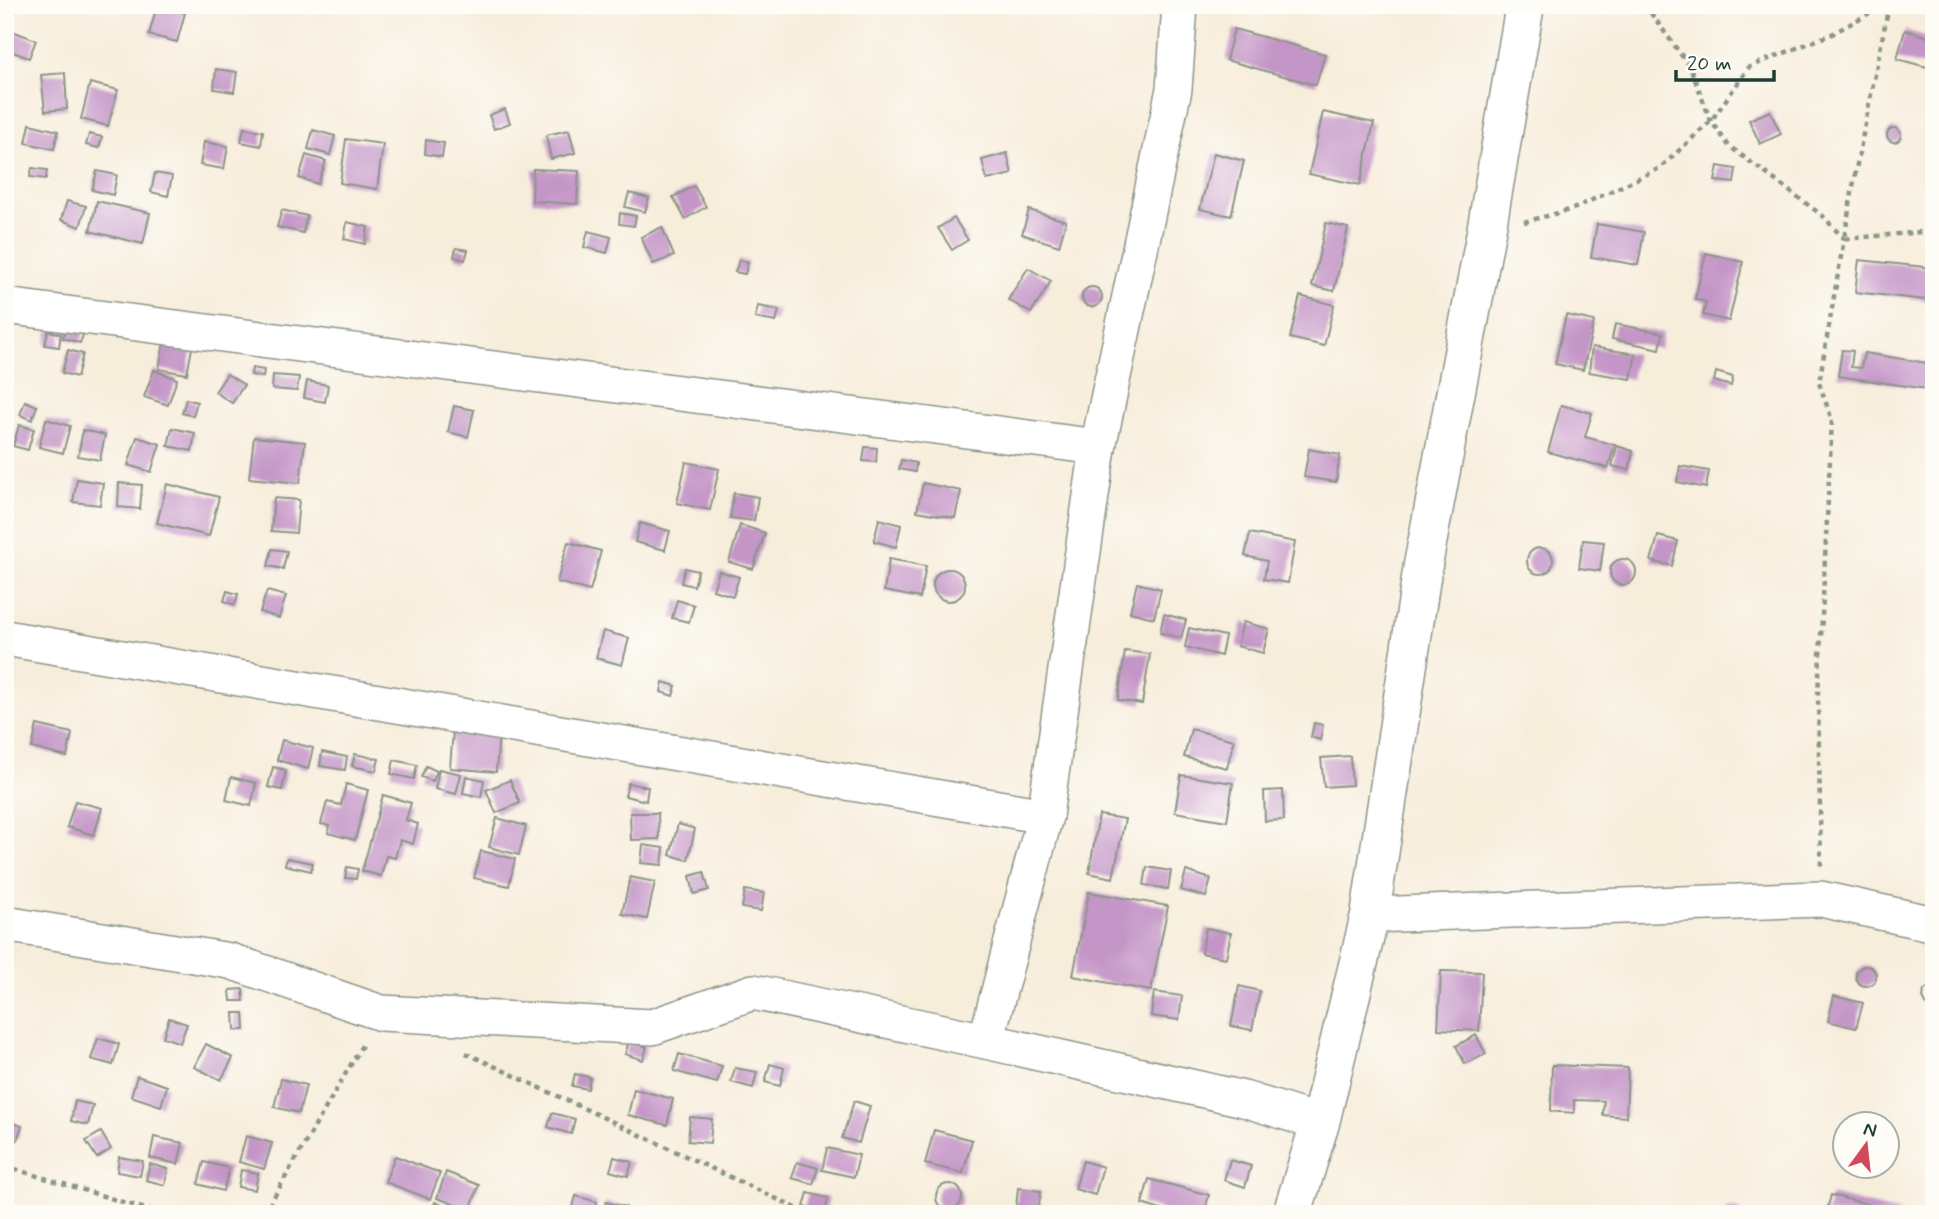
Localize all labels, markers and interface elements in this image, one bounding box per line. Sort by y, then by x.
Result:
scale bar [1676,38,1774,82]
text: 20 m [1687,50,1732,78]
north arrow [1830,1110,1900,1180]
text: N [1861,1116,1879,1144]

